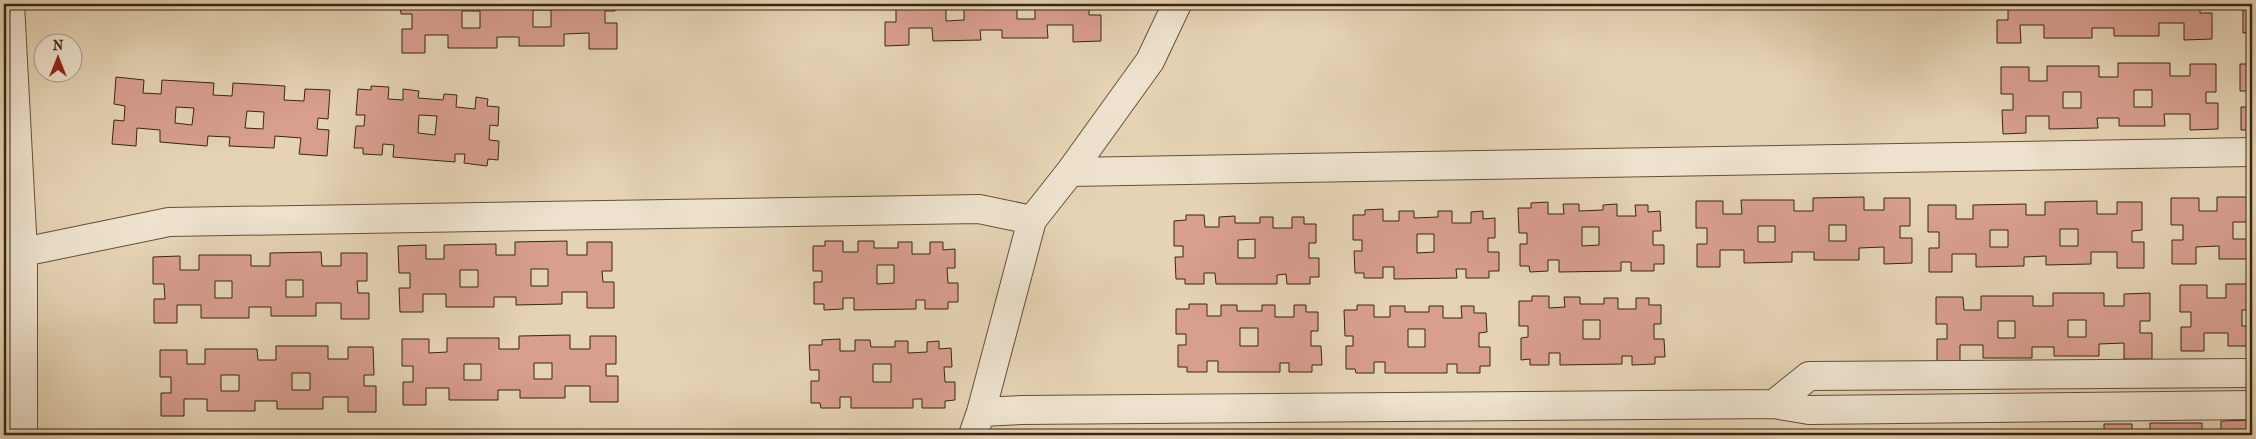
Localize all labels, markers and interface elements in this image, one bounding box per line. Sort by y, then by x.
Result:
north arrow [32,32,82,82]
text: N [53,37,64,54]

